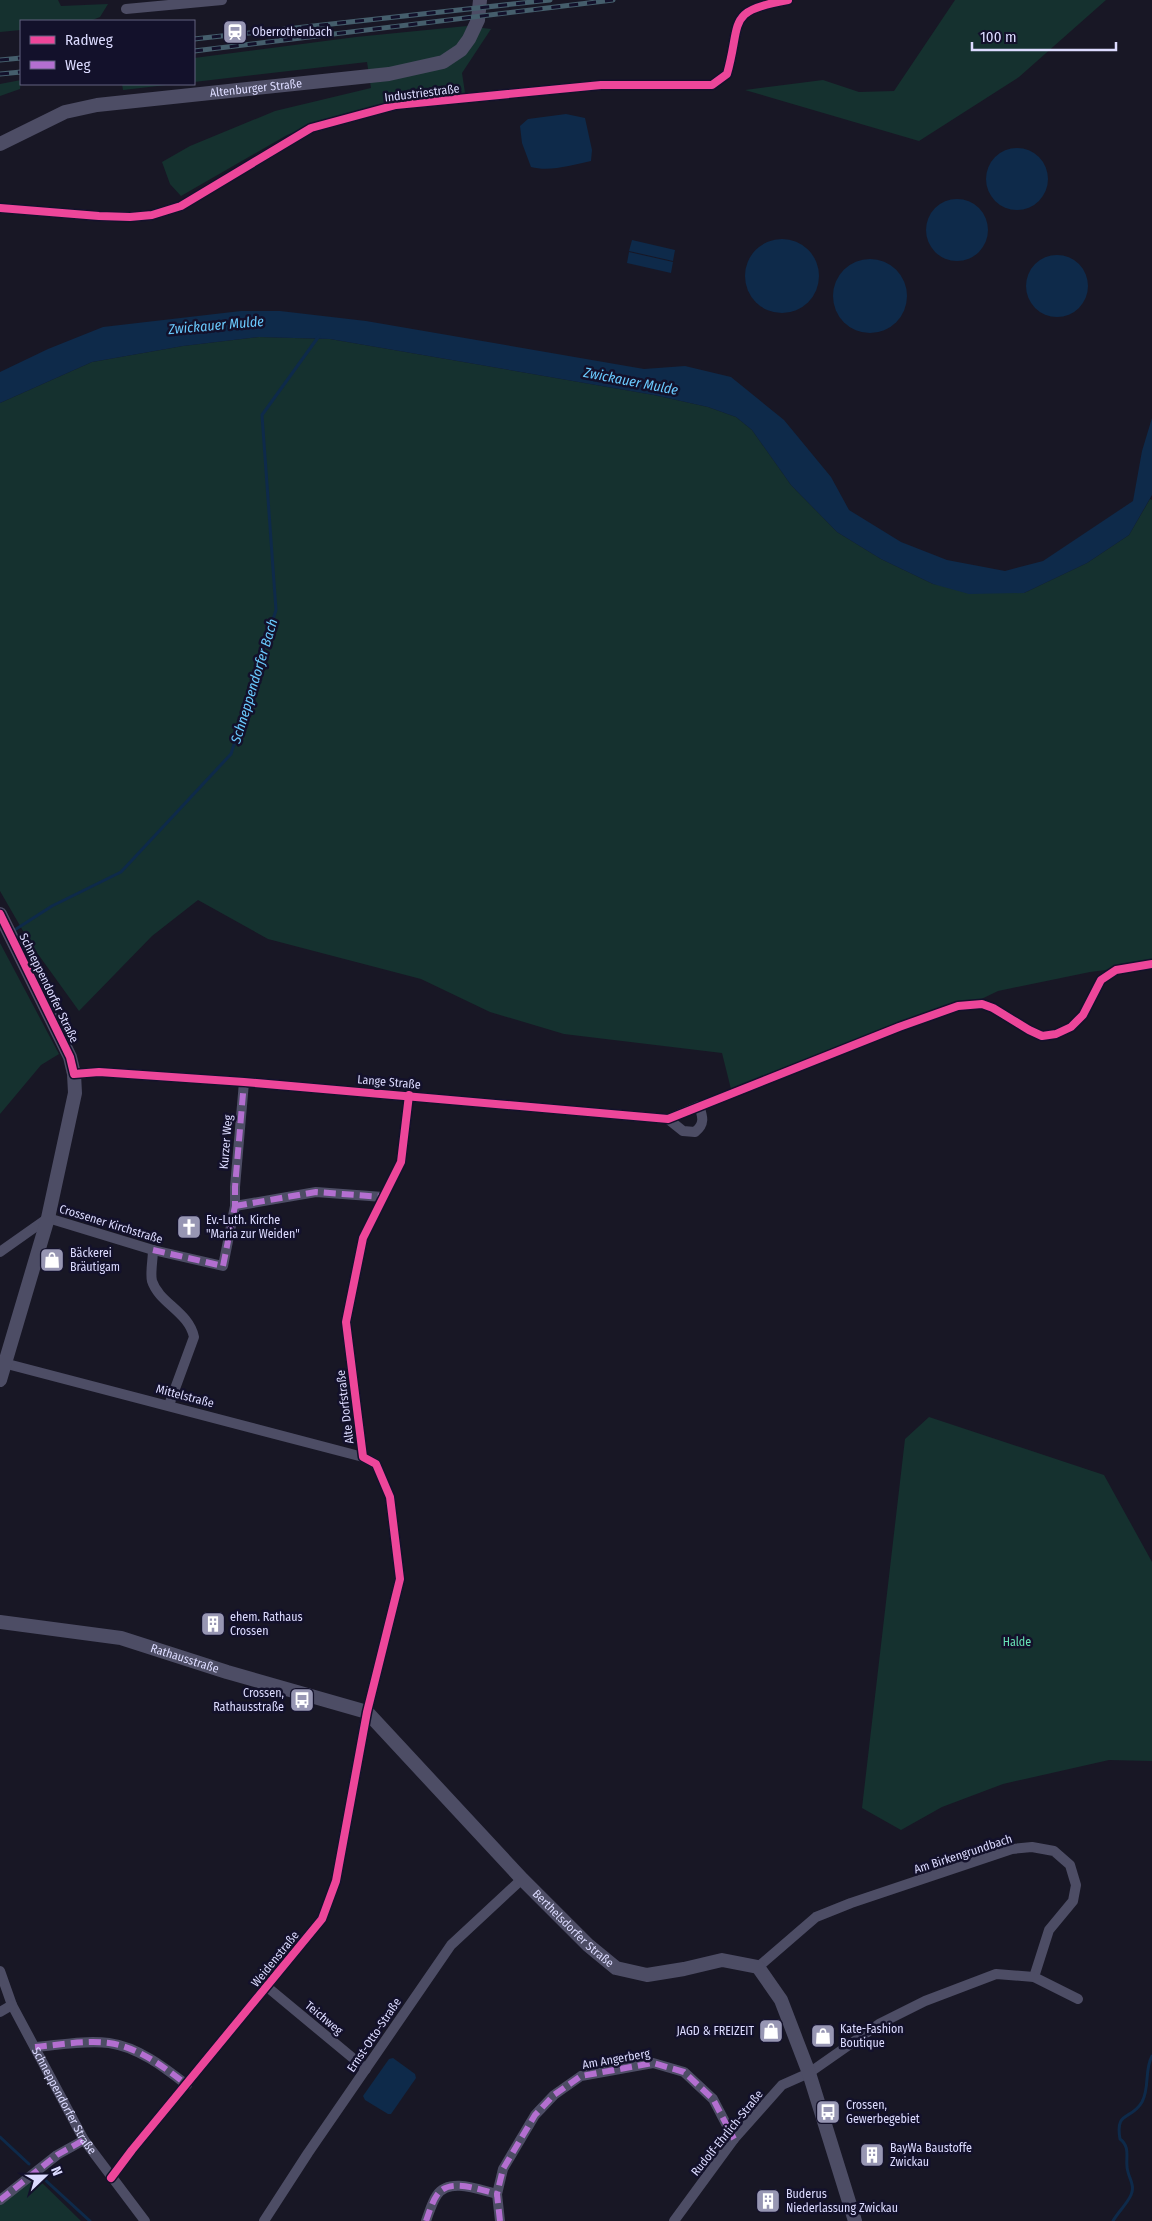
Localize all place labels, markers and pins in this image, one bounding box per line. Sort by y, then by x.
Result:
station icon: Oberrothenbach [222,19,248,45]
place label: Oberrothenbach [252,25,332,39]
place label: Ev.-Luth. Kirche "Maria zur Weiden" [206,1213,300,1241]
church icon: Ev.-Luth. Kirche "Maria zur Weiden" [176,1214,202,1240]
place label: Bäckerei Bräutigam [70,1246,120,1274]
shop icon: Bäckerei Bräutigam [39,1247,65,1273]
place label: ehem. Rathaus Crossen [230,1610,303,1638]
building icon: ehem. Rathaus Crossen [200,1611,226,1637]
place label: Crossen, Rathausstraße [213,1686,284,1714]
bus stop icon: Crossen, Rathausstraße [289,1687,315,1713]
shop icon: JAGD & FREIZEIT [758,2018,784,2044]
place label: Kate-Fashion Boutique [840,2022,904,2050]
shop icon: Kate-Fashion Boutique [810,2023,836,2049]
place label: JAGD & FREIZEIT [677,2024,754,2038]
place label: Crossen, Gewerbegebiet [846,2098,920,2126]
bus stop icon: Crossen, Gewerbegebiet [815,2099,841,2125]
place label: BayWa Baustoffe Zwickau [890,2141,972,2169]
building icon: BayWa Baustoffe Zwickau [859,2142,885,2168]
place label: Buderus Niederlassung Zwickau [786,2187,898,2215]
building icon: Buderus Niederlassung Zwickau [755,2188,781,2214]

